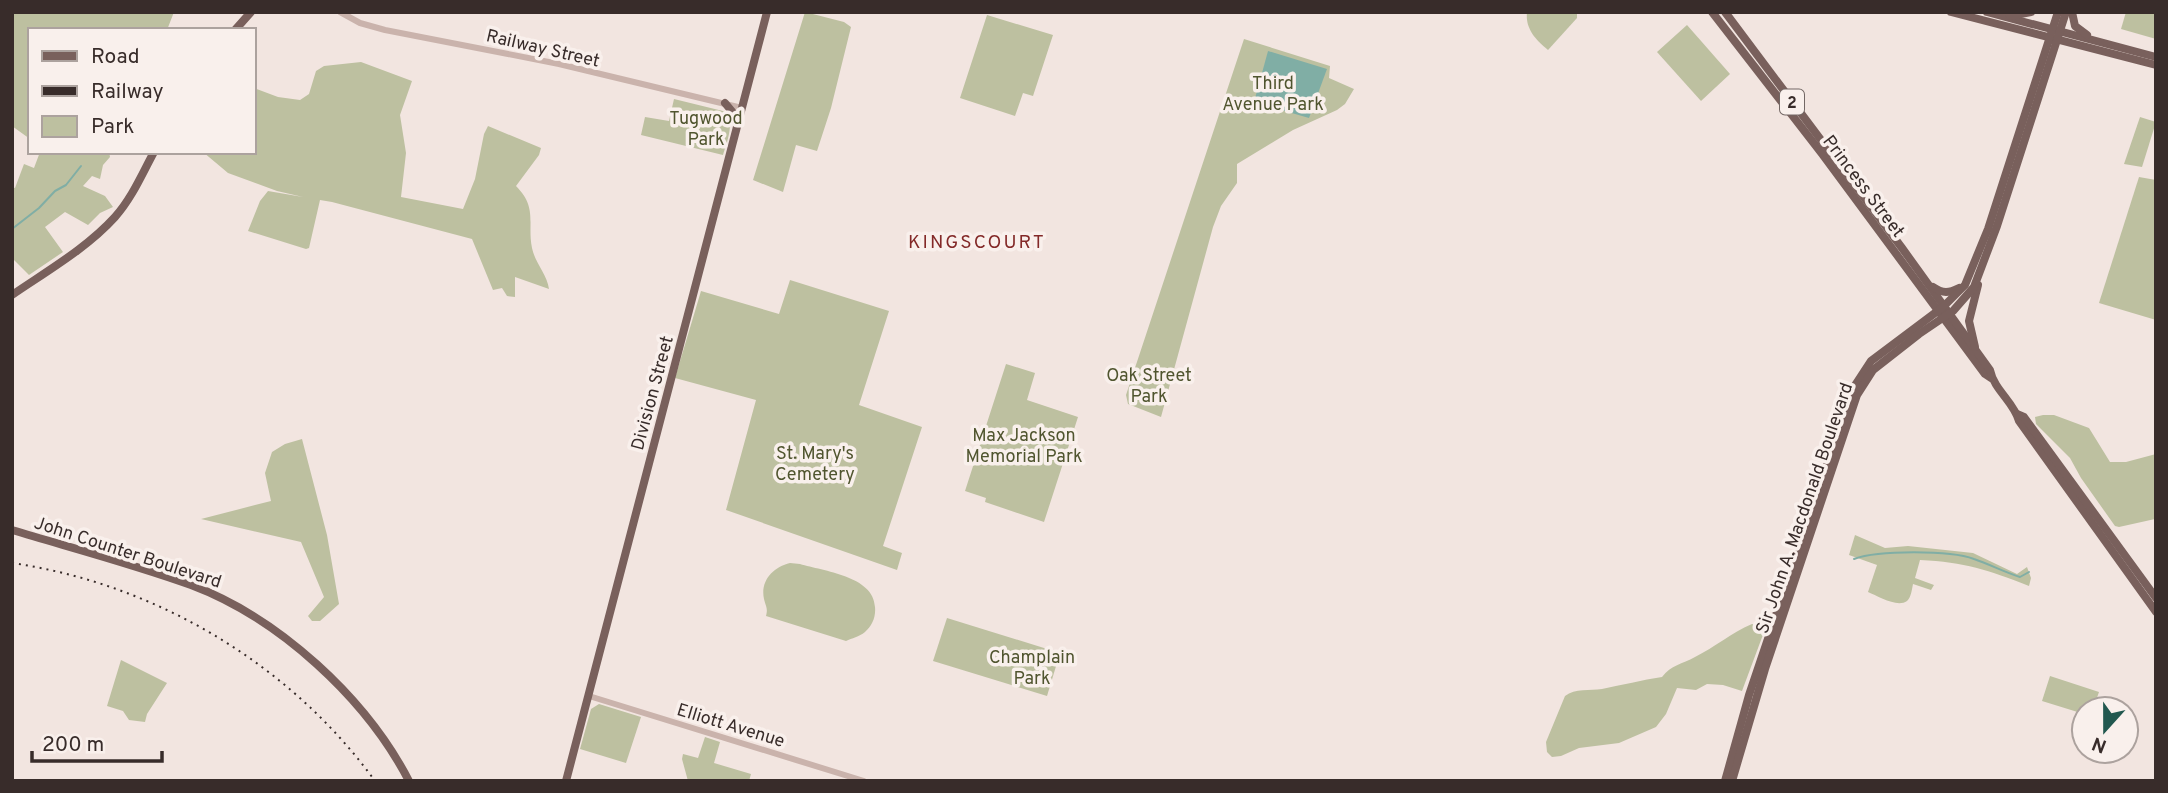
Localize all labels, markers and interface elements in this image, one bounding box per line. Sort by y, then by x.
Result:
street label: Railway Street [484,25,602,74]
legend [28,28,256,154]
text: Road [91,44,140,71]
park label: Third Avenue Park [1222,73,1324,117]
text: Railway [91,79,164,106]
road number: 2 [1780,90,1804,114]
park label: Tugwood Park [669,108,743,152]
text: Park [91,114,134,141]
street label: Princess Street [1817,131,1909,243]
district label: KINGSCOURT [908,231,1046,255]
street label: Division Street [627,334,680,453]
park label: Oak Street Park [1106,365,1192,409]
street label: Sir John A. Macdonald Boulevard [1752,380,1859,637]
park label: Max Jackson Memorial Park [966,425,1082,469]
park label: St. Mary's Cemetery [775,443,855,487]
street label: John Counter Boulevard [31,512,224,595]
park label: Champlain Park [989,647,1075,691]
north arrow [2070,695,2140,765]
street label: Elliott Avenue [674,699,787,754]
scale bar [32,720,161,764]
text: N [2089,730,2110,758]
text: 200 m [42,732,104,759]

